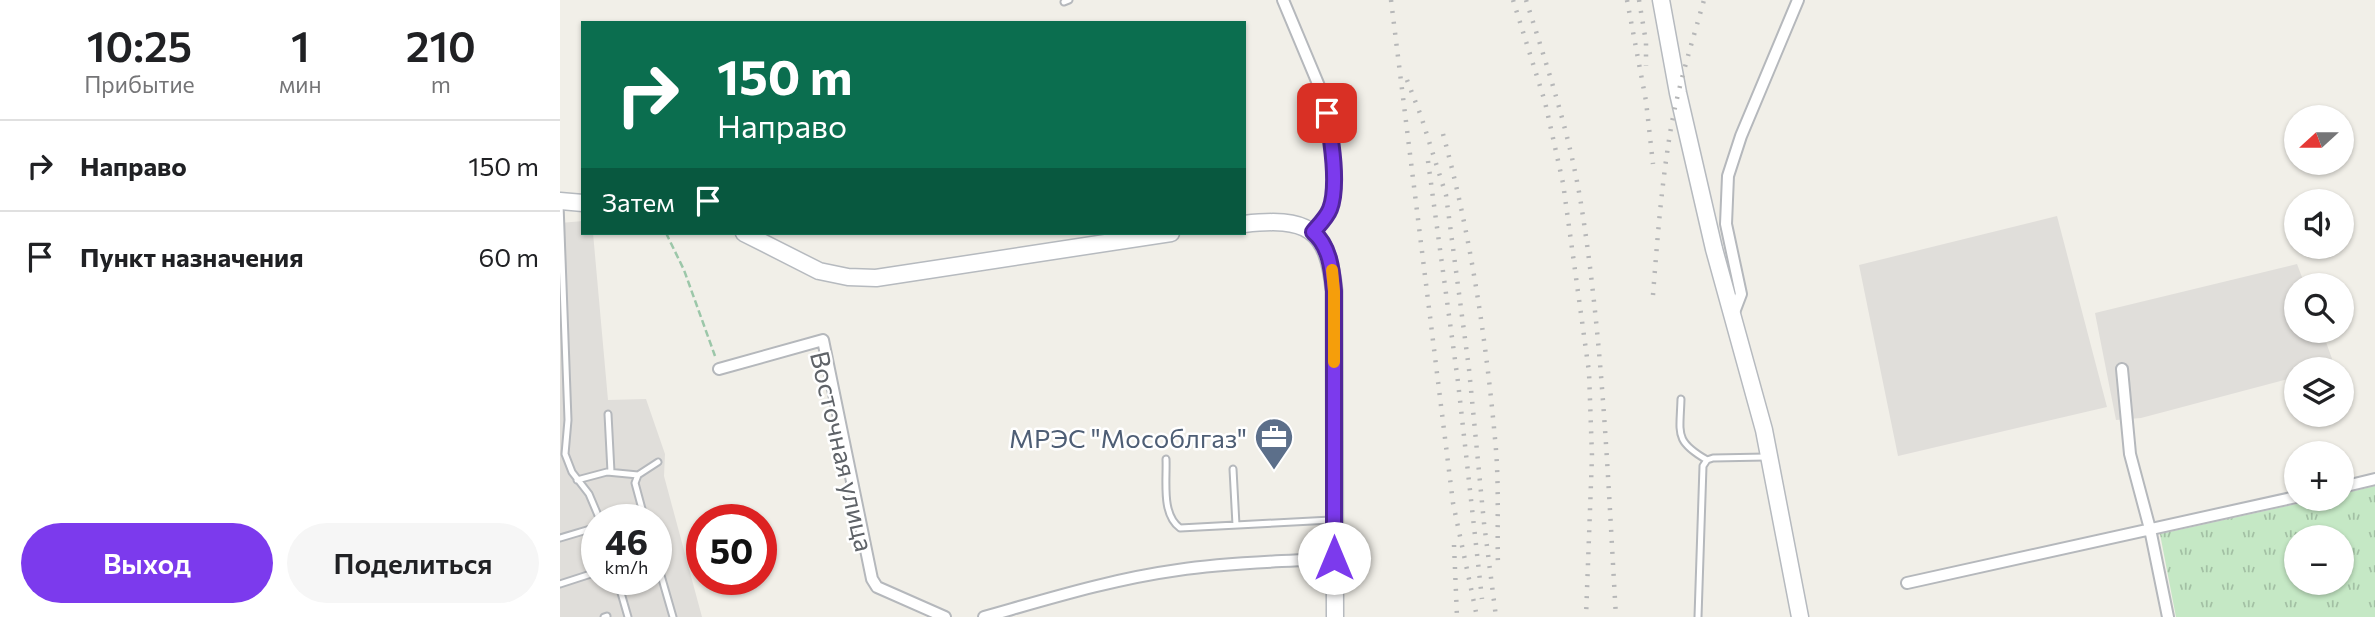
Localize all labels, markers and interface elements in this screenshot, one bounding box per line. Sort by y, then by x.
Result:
text: 10:25 [87,19,192,71]
text: 1 [291,19,310,71]
text: 210 [406,19,476,71]
text: 150 m [717,45,852,105]
icon: right [602,49,693,140]
text: Прибытие [84,70,195,98]
text: мин [279,70,322,98]
text: m [431,70,451,98]
pin [1297,83,1357,143]
icon: arrive [1308,94,1346,132]
text: Направо [717,105,847,145]
north arrow [2284,105,2354,175]
map controls [2284,105,2354,595]
icon: right [21,147,59,185]
text: Направо [80,150,187,181]
text: 150 m [468,150,539,181]
icon: arrive [689,182,727,220]
text: Затем [602,186,675,217]
button: sound [2284,189,2354,259]
icon: arrive [21,238,59,276]
text: Пункт назначения [80,241,304,272]
text: 60 m [479,241,539,272]
button: search [2284,273,2354,343]
street label: Восточная улица [805,348,881,554]
button: layers [2284,357,2354,427]
office icon: МРЭС "Мособлгаз" [1253,416,1295,471]
place label: МРЭС "Мособлгаз" [1009,422,1247,453]
button: + [2284,441,2354,511]
speed limit sign: 50 [686,504,777,595]
text: 46 [605,519,648,562]
position arrow [1297,521,1371,595]
button: Выход [21,523,273,603]
button: Поделиться [287,523,539,603]
button: − [2284,525,2354,595]
text: km/h [605,556,648,578]

